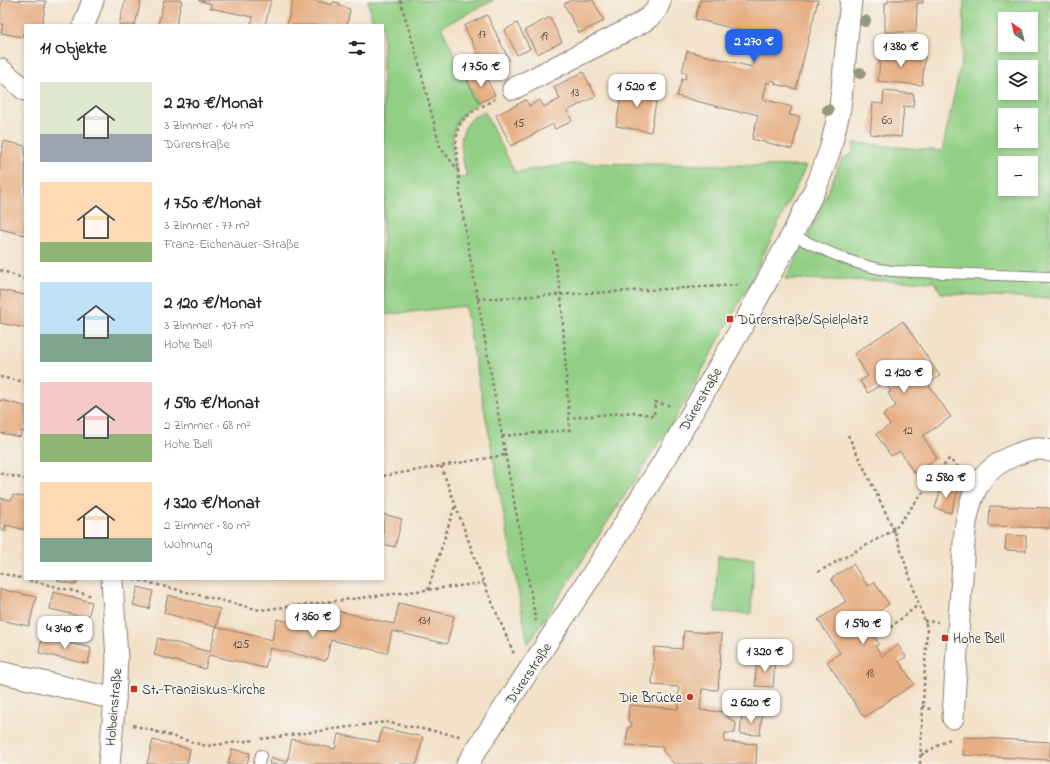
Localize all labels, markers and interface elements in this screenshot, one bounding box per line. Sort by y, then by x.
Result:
north arrow [998,12,1038,52]
map controls [998,12,1038,196]
house number: 17 [478,26,486,44]
house number: 19 [540,28,548,46]
pin: 2 270 € [717,29,791,63]
text: 2 270 € [734,32,774,51]
pin: 1 380 € [864,34,938,68]
text: 11 Objekte [40,36,107,61]
icon: filters [346,37,368,59]
text: 1 380 € [883,37,919,56]
pin: 1 750 € [444,54,518,88]
text: 1 750 € [462,57,500,76]
button: layers [998,60,1038,100]
pin: 1 520 € [600,74,674,108]
text: 1 520 € [617,77,657,96]
house number: 13 [571,84,579,102]
text: 2 270 €/Monat [164,91,263,116]
icon: home [72,98,120,146]
button: + [998,108,1038,148]
house number: 60 [882,112,892,130]
house number: 15 [514,115,524,133]
text: 3 Zimmer · 104 m² [164,116,254,135]
text: Dürerstraße [164,135,229,154]
button: − [998,156,1038,196]
text: 1 750 €/Monat [164,191,262,216]
icon: home [72,198,120,246]
text: 3 Zimmer · 77 m² [164,216,250,235]
text: Franz-Eichenauer-Straße [164,235,299,254]
text: 2 120 €/Monat [164,291,262,316]
icon: home [72,298,120,346]
place label: Dürerstraße/Spielplatz [737,310,868,331]
marker: Dürerstraße/Spielplatz [725,314,735,324]
text: 3 Zimmer · 107 m² [164,316,254,335]
text: Hohe Bell [164,335,212,354]
pin: 2 120 € [867,360,941,394]
street label: Dürerstraße [674,363,728,436]
text: 2 120 € [885,363,923,382]
text: 1 590 €/Monat [164,391,260,416]
icon: home [72,398,120,446]
text: 2 Zimmer · 68 m² [164,416,251,435]
house number: 12 [903,422,913,440]
text: Hohe Bell [164,435,212,454]
pin: 2 580 € [909,465,983,499]
text: 2 580 € [926,468,966,487]
text: 1 320 €/Monat [164,491,260,516]
icon: home [72,498,120,546]
text: 2 Zimmer · 80 m² [164,516,250,535]
text: Wohnung [164,535,213,554]
pin: 1 360 € [276,604,350,638]
text: 1 360 € [295,607,331,626]
pin: 1 590 € [826,611,900,645]
house number: 131 [418,612,430,630]
text: 1 590 € [845,614,881,633]
pin: 4 340 € [28,616,102,650]
text: 4 340 € [46,619,84,638]
place label: Hohe Bell [953,629,1005,650]
marker: Hohe Bell [940,633,950,643]
house number: 125 [233,636,249,654]
street label: Dürerstraße [500,638,558,710]
pin: 1 320 € [728,639,802,673]
text: 1 320 € [746,642,784,661]
house number: 18 [866,665,875,683]
street label: Holbeinstraße [101,667,128,747]
place label: St.-Franziskus-Kirche [142,680,266,701]
marker: St.-Franziskus-Kirche [129,684,139,694]
place label: Die Brücke [618,688,683,709]
pin: 2 620 € [714,690,788,724]
marker: Die Brücke [685,692,695,702]
text: 2 620 € [731,693,771,712]

